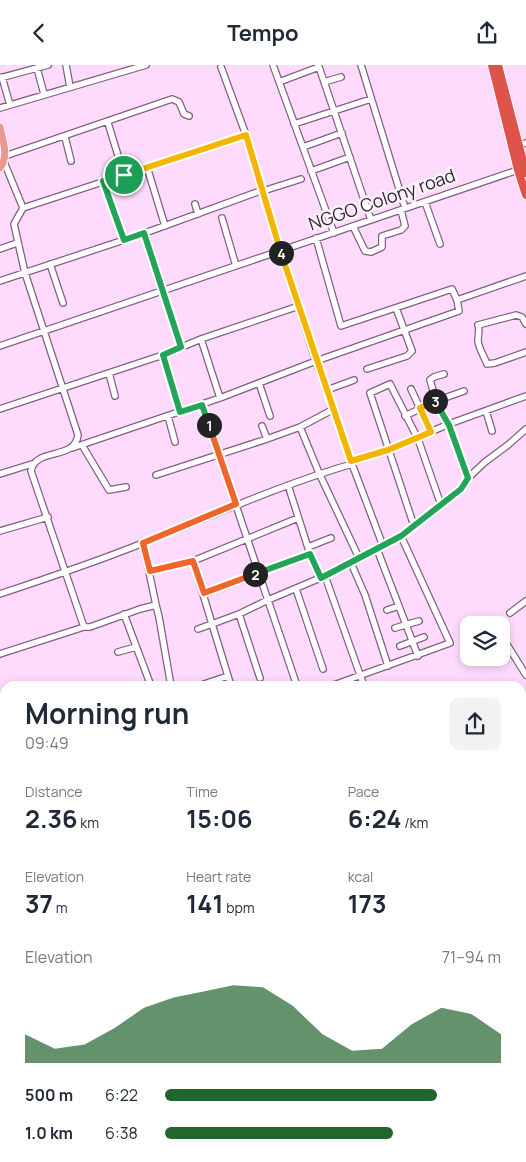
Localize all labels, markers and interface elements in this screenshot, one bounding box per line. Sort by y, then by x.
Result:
text: Tempo [227,18,299,48]
icon: back [25,19,53,47]
icon: share [473,19,501,47]
pin [103,154,145,196]
icon: arrive [110,161,138,189]
street label: NGGO Colony road [305,163,458,235]
pin: 4 [268,241,294,265]
text: 4 [277,244,286,263]
pin: 3 [422,389,448,413]
text: 3 [431,392,440,411]
pin: 1 [196,413,222,437]
text: 1 [206,416,213,435]
pin: 2 [242,561,268,587]
text: 2 [251,565,260,584]
map controls [460,616,510,666]
button: layers [460,616,510,666]
text: Morning run [25,694,189,732]
button: share [449,698,501,750]
text: 09:49 [25,732,69,754]
text: Distance [25,782,82,801]
text: Time [186,782,218,801]
text: Pace [348,782,379,801]
text: 2.36 [25,801,78,836]
text: 15:06 [186,801,252,836]
text: 6:24 [348,801,401,836]
text: km [78,813,99,832]
text: /km [401,813,428,832]
text: Elevation [25,867,84,886]
text: Heart rate [186,867,251,886]
text: kcal [348,867,373,886]
text: 37 [25,886,53,921]
text: 141 [186,886,223,921]
text: 173 [348,886,386,921]
text: m [53,898,68,917]
text: bpm [223,898,255,917]
text: Elevation [25,946,93,968]
text: 71–94 m [442,946,501,968]
text: 500 m [25,1084,73,1106]
text: 6:22 [105,1084,138,1106]
text: 1.0 km [25,1122,73,1144]
text: 6:38 [105,1122,138,1144]

